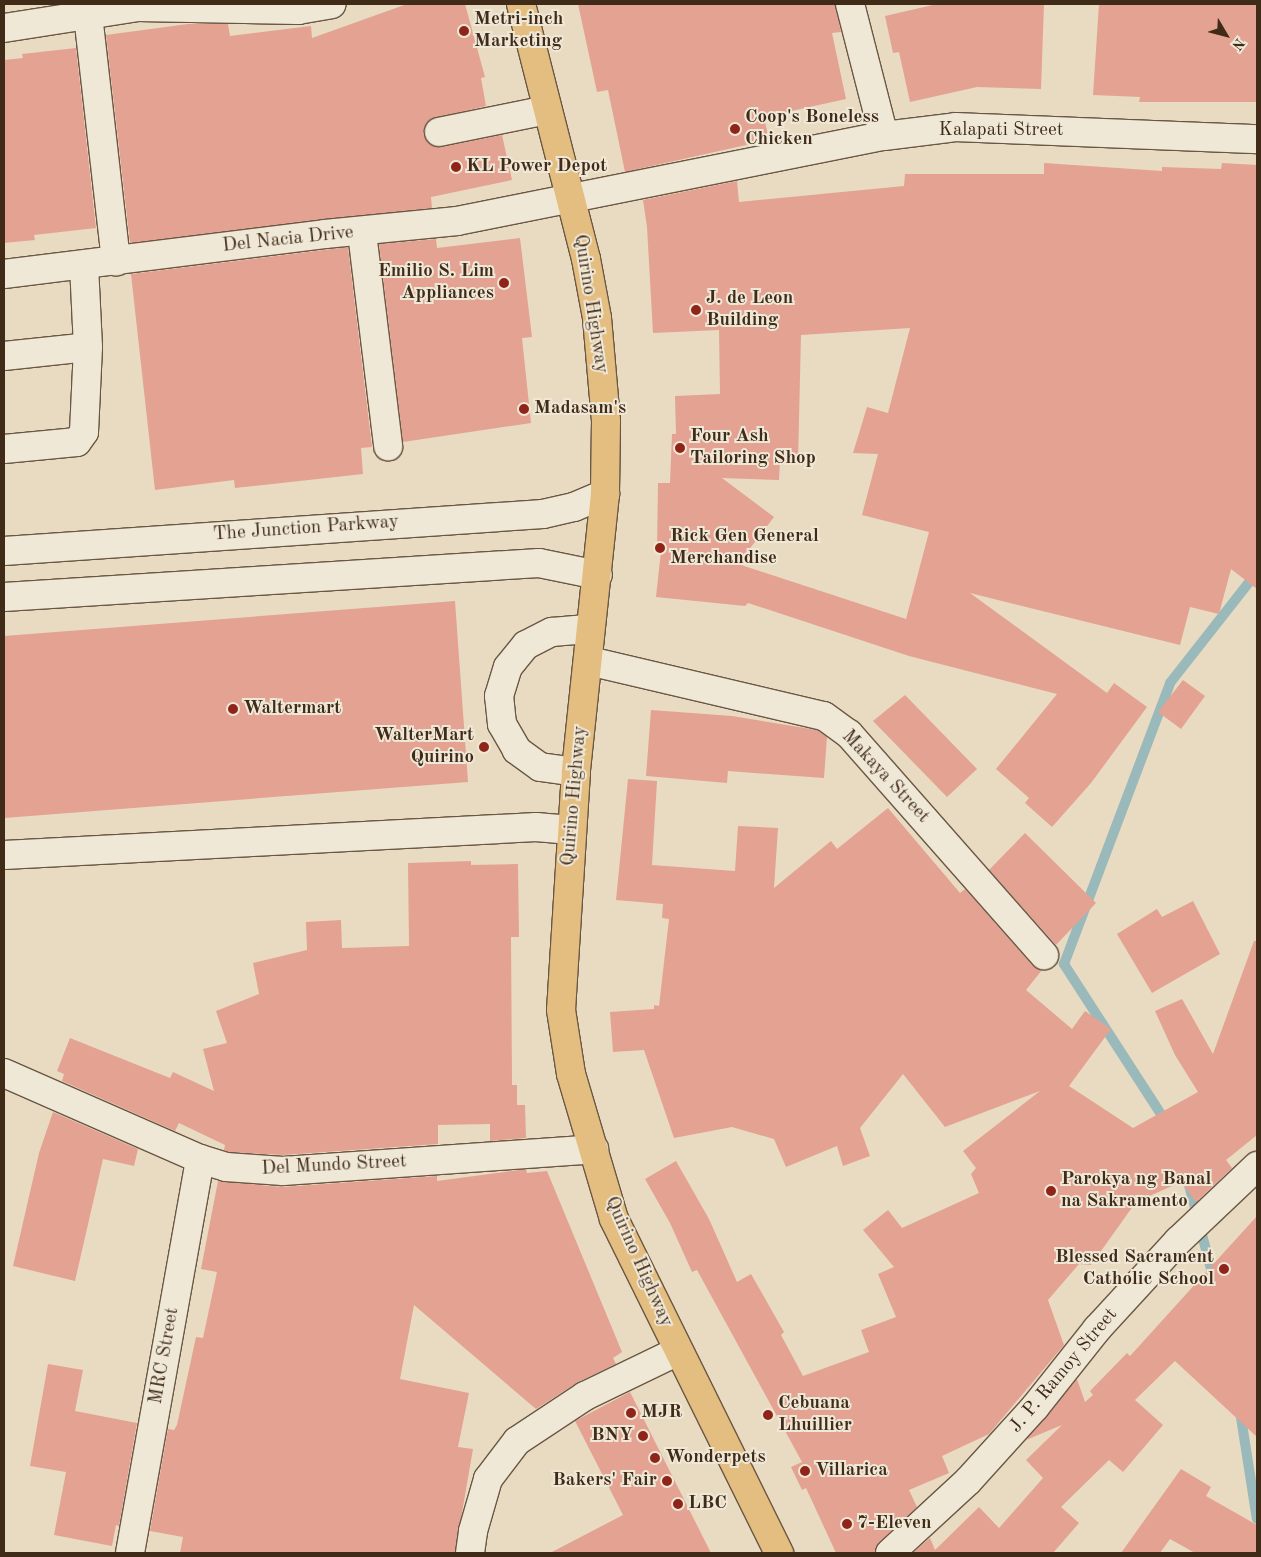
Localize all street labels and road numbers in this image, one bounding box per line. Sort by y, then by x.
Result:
street label: Kalapati Street [939,120,1063,142]
street label: Del Nacia Drive [221,222,355,258]
street label: Quirino Highway [568,233,612,375]
street label: The Junction Parkway [212,511,400,547]
street label: Quirino Highway [558,725,592,867]
street label: Makaya Street [836,726,934,828]
street label: Del Mundo Street [261,1151,407,1181]
street label: Quirino Highway [599,1193,677,1331]
street label: J. P. Ramoy Street [1005,1304,1123,1438]
street label: MRC Street [145,1306,185,1406]

